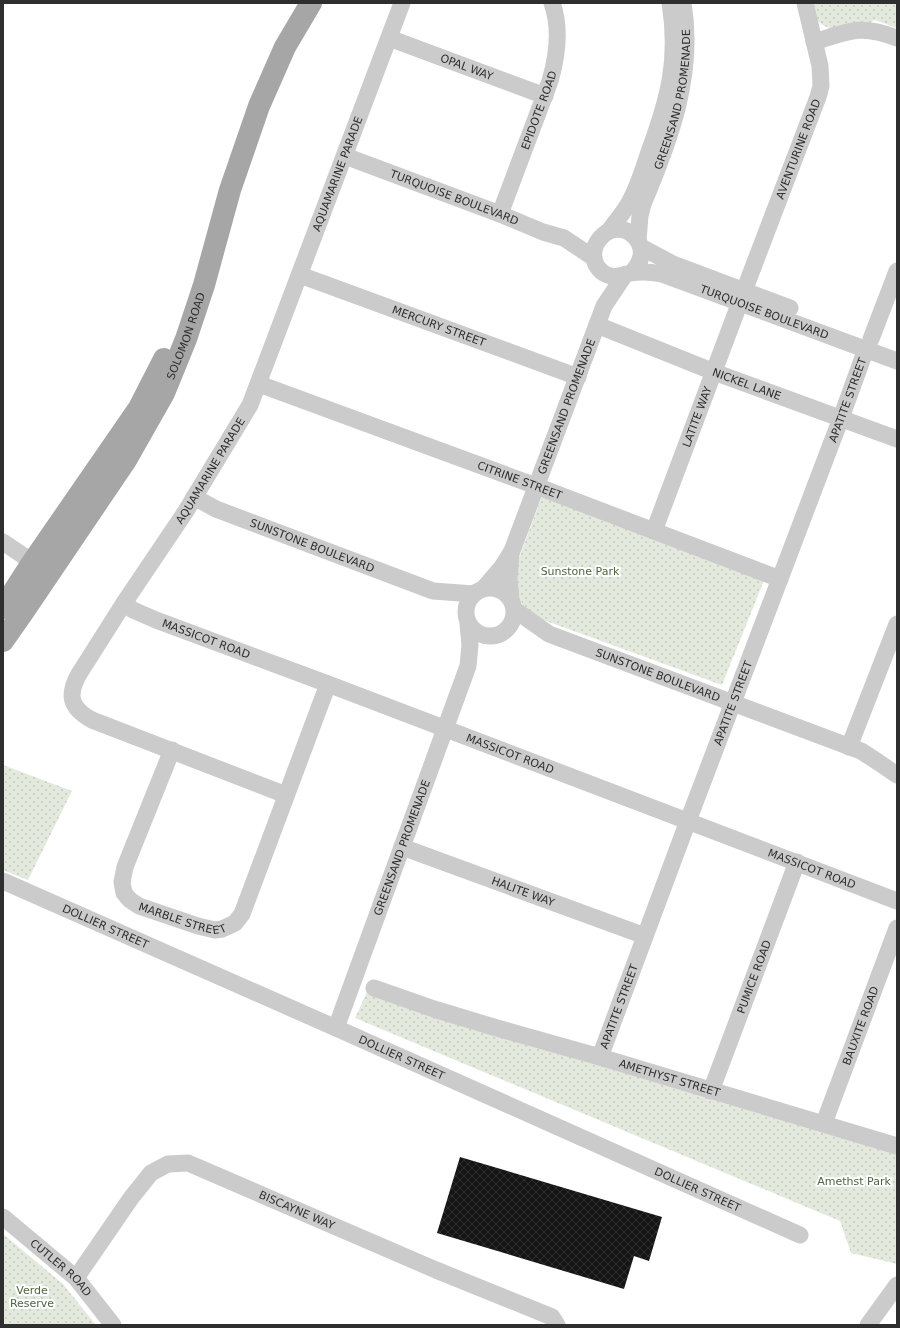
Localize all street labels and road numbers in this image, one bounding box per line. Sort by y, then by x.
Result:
street label: GREENSAND PROMENADE [651,29,693,171]
street label: OPAL WAY [439,51,495,83]
street label: EPIDOTE ROAD [518,69,559,151]
street label: AVENTURINE ROAD [773,97,823,201]
street label: AQUAMARINE PARADE [310,114,365,233]
street label: TURQUOISE BOULEVARD [388,167,521,228]
street label: TURQUOISE BOULEVARD [697,282,831,342]
street label: SOLOMON ROAD [164,291,208,381]
street label: MERCURY STREET [390,303,488,349]
street label: GREENSAND PROMENADE [535,337,598,476]
street label: APATITE STREET [826,356,869,444]
street label: NICKEL LANE [711,366,783,403]
street label: LATITE WAY [680,384,714,449]
street label: AQUAMARINE PARADE [173,415,247,526]
street label: CITRINE STREET [476,459,564,502]
street label: SUNSTONE BOULEVARD [248,516,376,575]
street label: MASSICOT ROAD [160,616,252,661]
street label: SUNSTONE BOULEVARD [594,646,722,704]
street label: APATITE STREET [711,659,755,747]
street label: MASSICOT ROAD [464,731,556,776]
street label: GREENSAND PROMENADE [371,778,433,917]
street label: MASSICOT ROAD [766,846,858,891]
street label: HALITE WAY [490,874,557,909]
street label: MARBLE STREET [137,900,229,937]
street label: DOLLIER STREET [60,902,151,951]
street label: PUMICE ROAD [734,938,774,1015]
street label: APATITE STREET [597,962,641,1051]
street label: BAUXITE ROAD [840,984,881,1067]
street label: DOLLIER STREET [357,1032,447,1082]
street label: AMETHYST STREET [617,1057,722,1099]
street label: DOLLIER STREET [653,1164,743,1214]
street label: BISCAYNE WAY [257,1188,337,1232]
street label: CUTLER ROAD [28,1236,94,1299]

